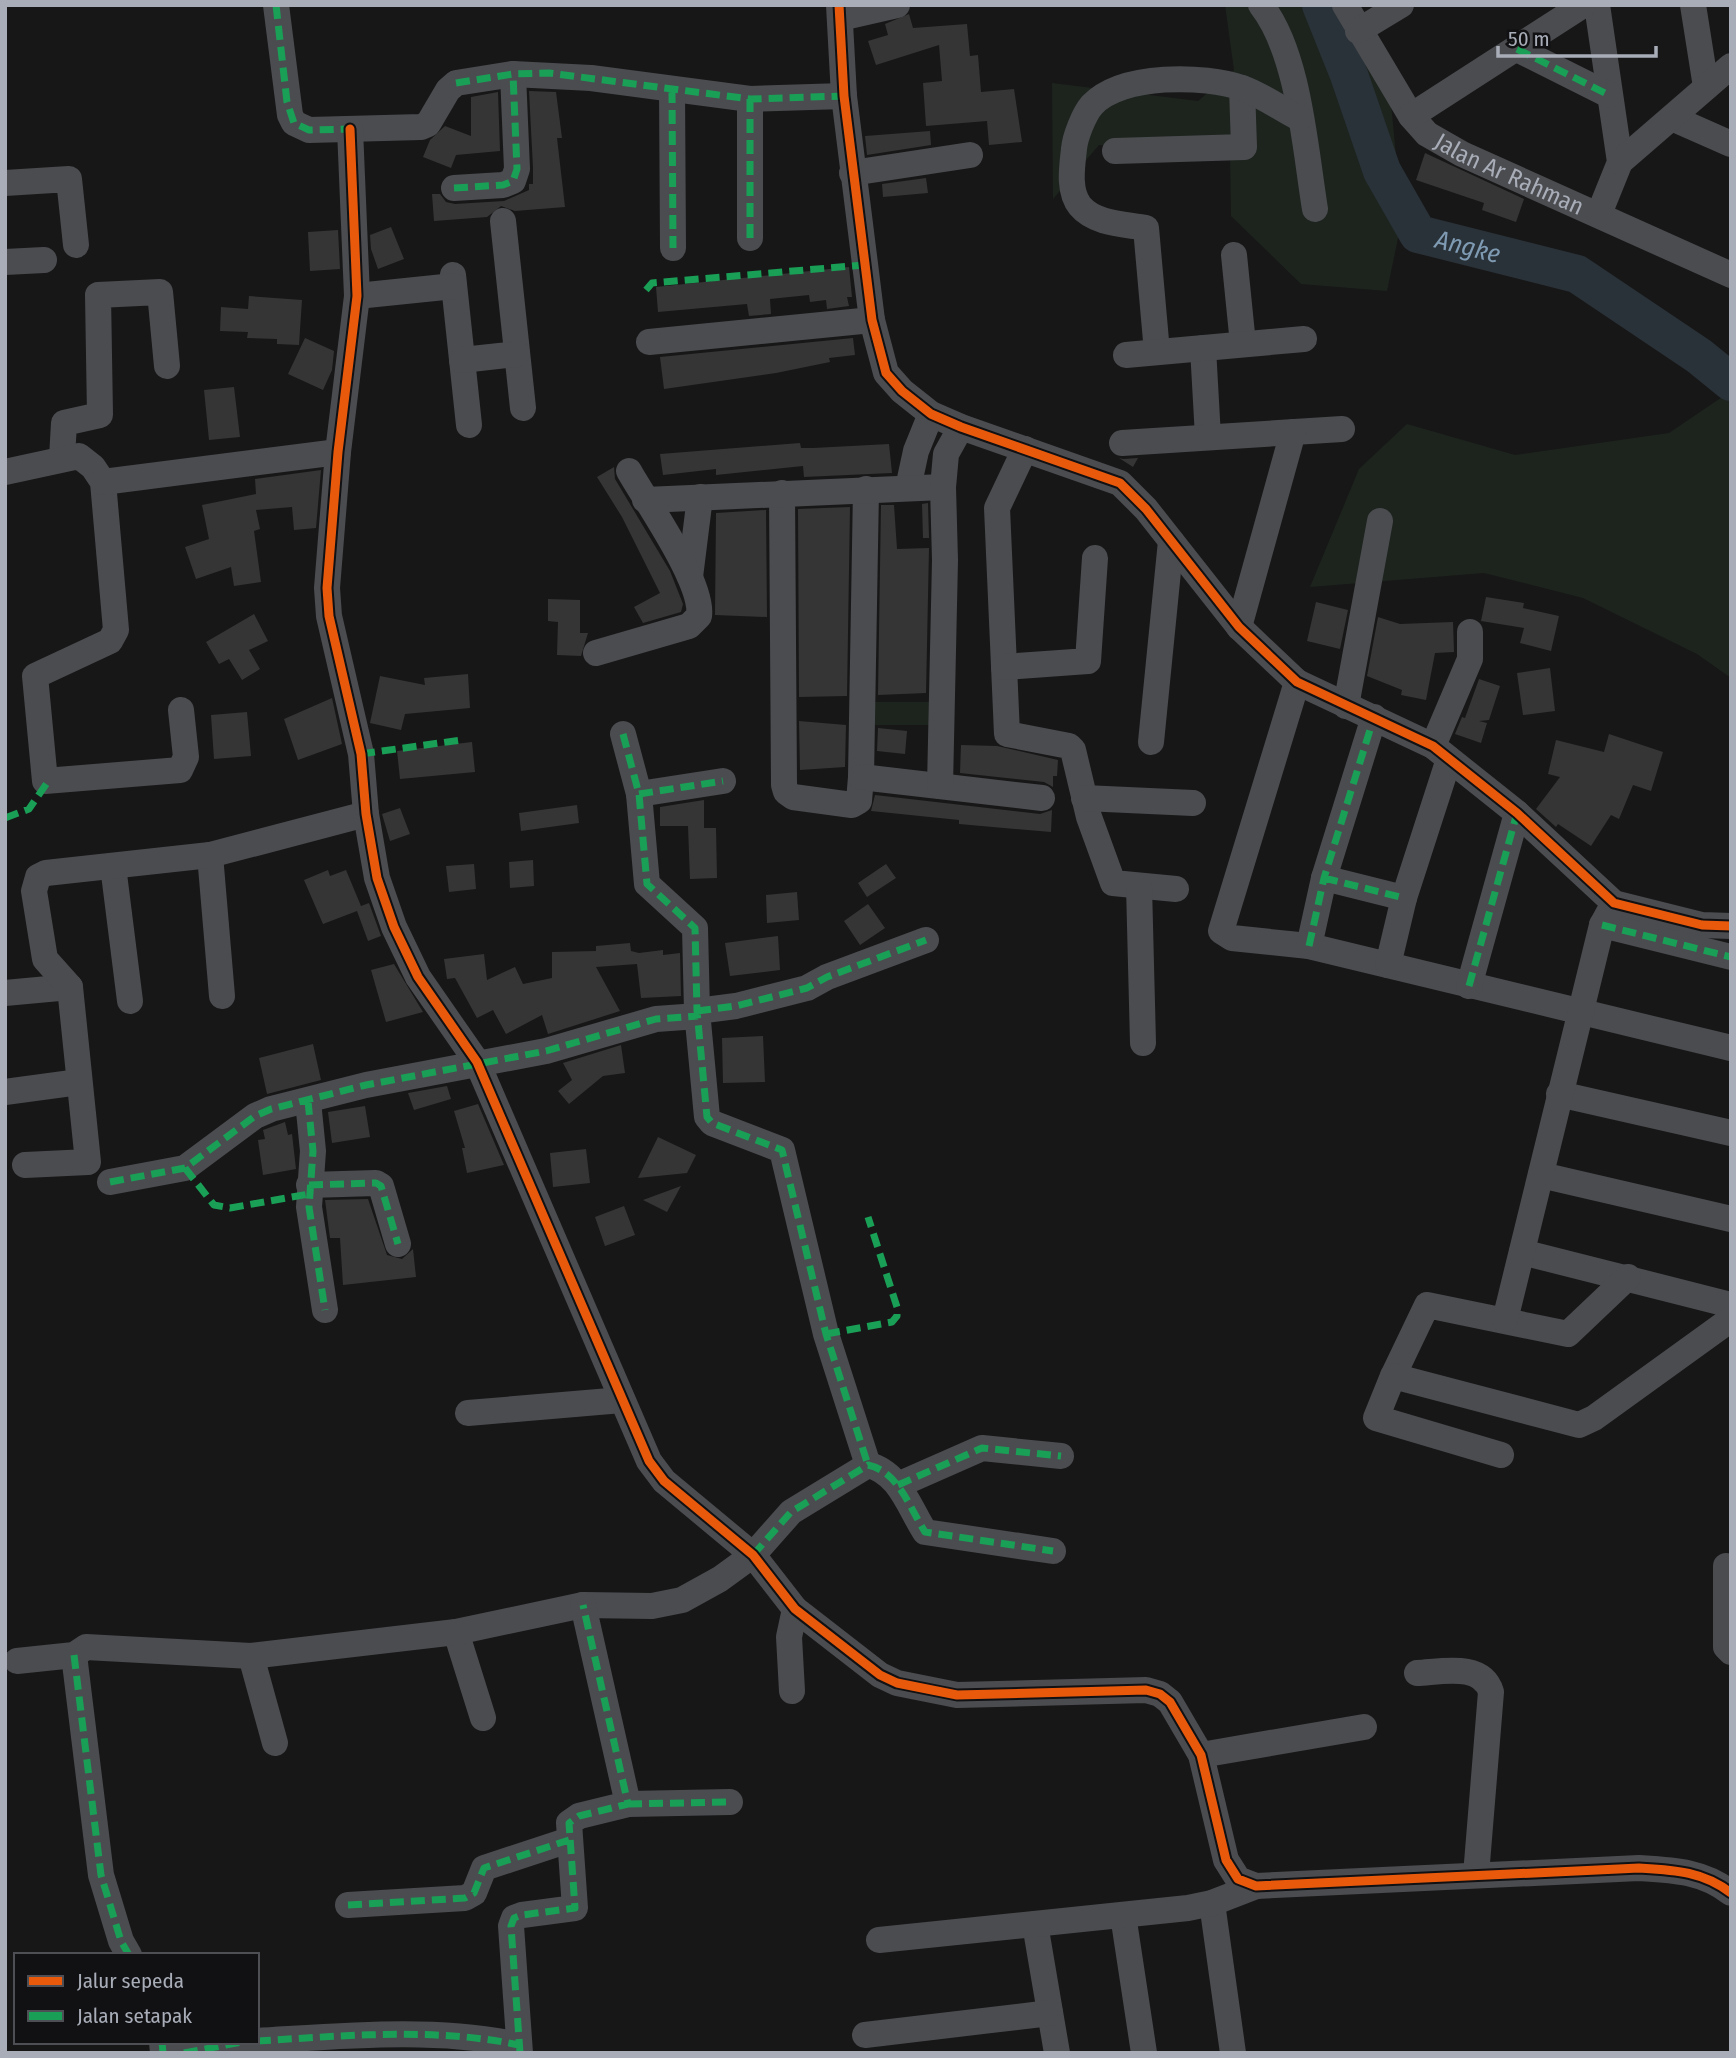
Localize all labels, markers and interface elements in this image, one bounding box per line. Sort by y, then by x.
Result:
scale bar [1498,14,1656,58]
text: 50 m [1508,26,1550,52]
street label: Jalan Ar Rahman [1430,127,1588,221]
water label: Angke [1431,223,1504,270]
legend [14,1953,259,2044]
text: Jalur sepeda [77,1968,184,1994]
text: Jalan setapak [77,2003,192,2029]

